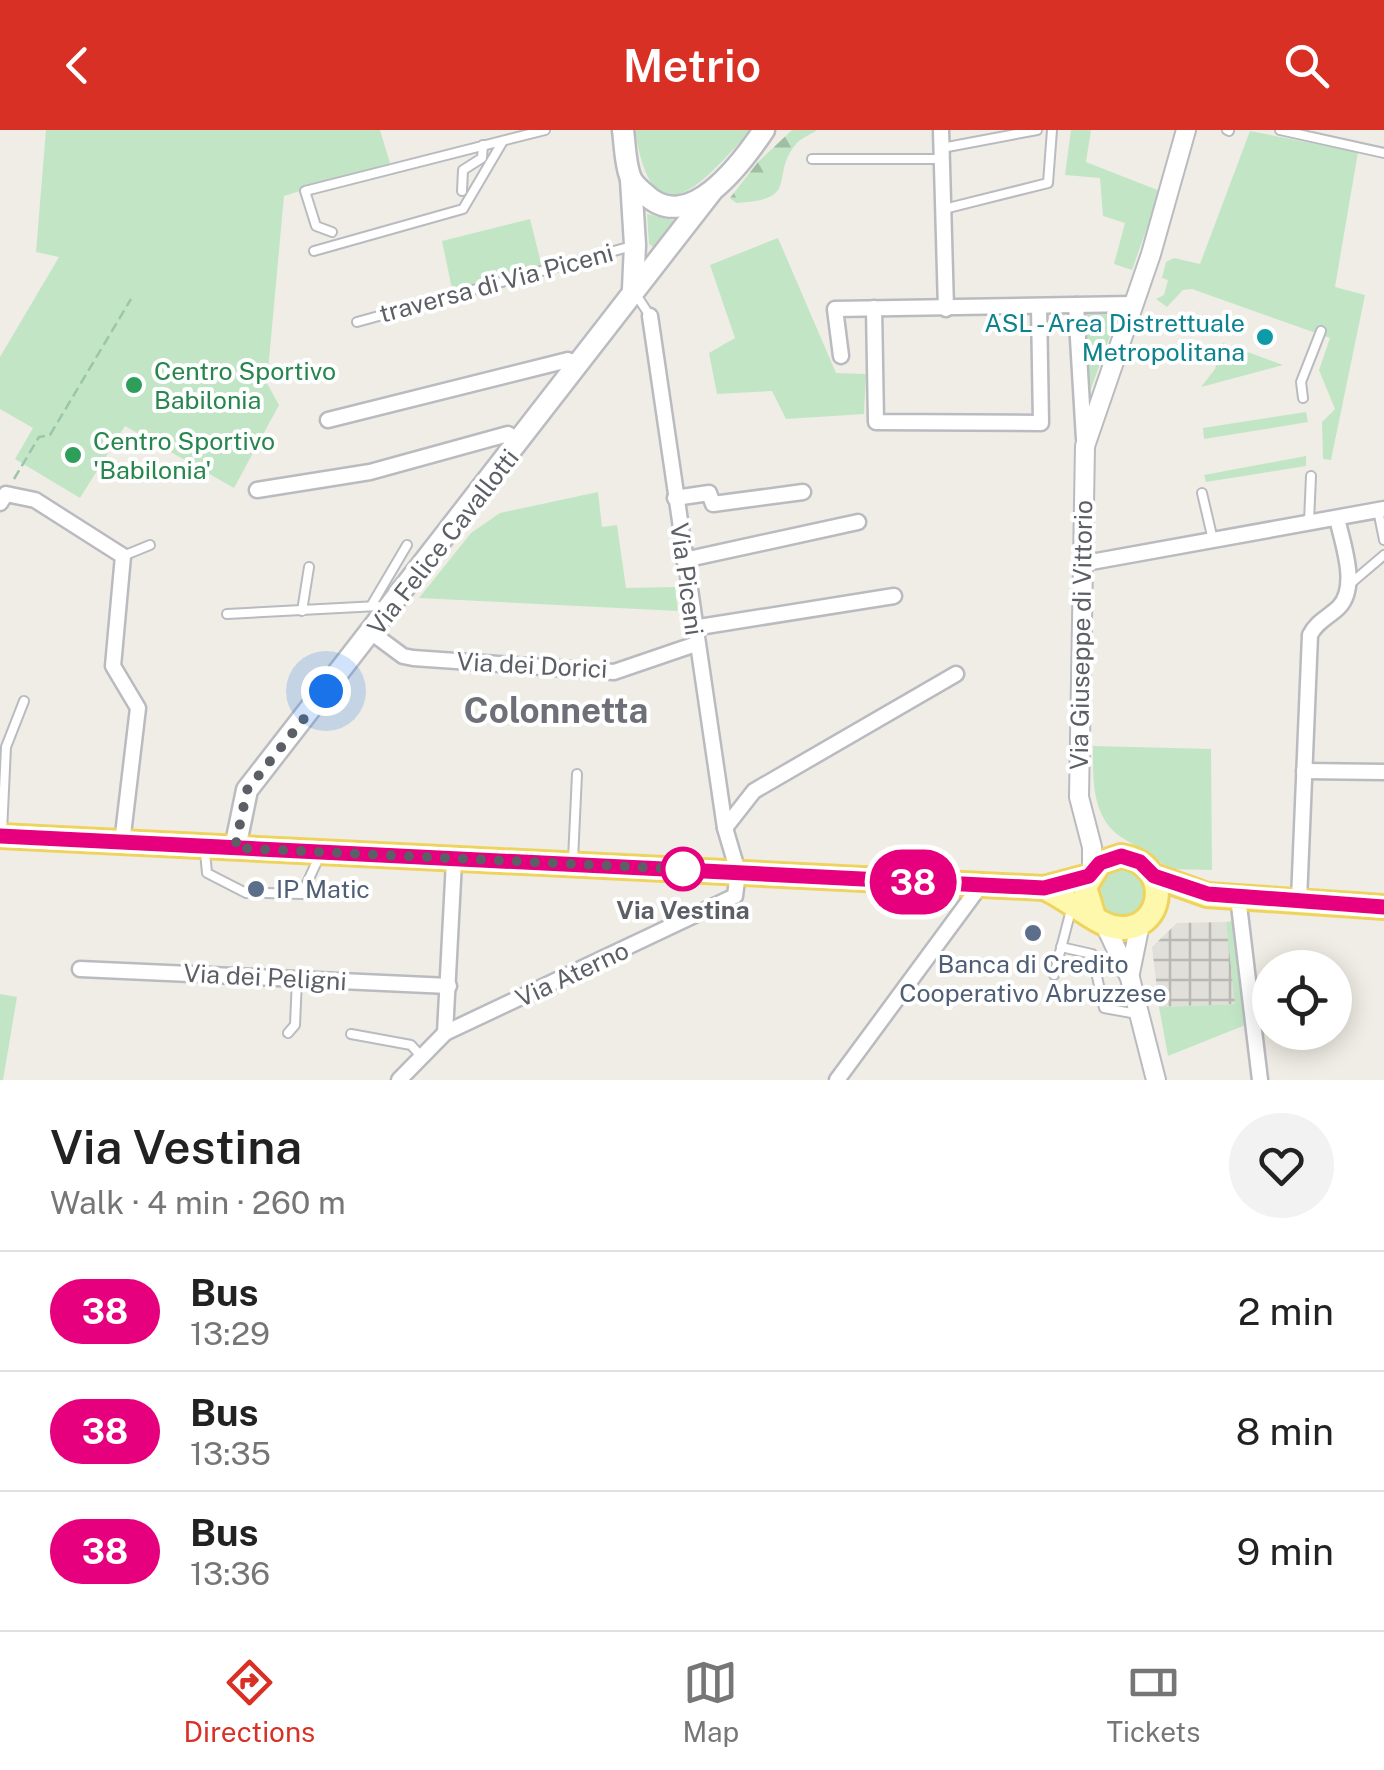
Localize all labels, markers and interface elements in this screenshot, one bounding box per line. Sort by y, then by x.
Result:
icon: back [50,38,105,93]
icon: search [1279,38,1334,93]
text: Metrio [623,39,761,92]
street label: traversa di Via Piceni [376,237,616,329]
place label: ASL - Area Distrettuale Metropolitana [984,308,1245,367]
marker: ASL - Area Distrettuale Metropolitana [1254,326,1276,348]
place label: Centro Sportivo Babilonia [154,356,336,415]
marker: Centro Sportivo Babilonia [123,374,145,396]
place label: Centro Sportivo 'Babilonia' [93,426,275,485]
street label: Via Felice Cavallotti [361,443,525,641]
marker: Centro Sportivo 'Babilonia' [62,444,84,466]
street label: Via Giuseppe di Vittorio [1064,500,1098,770]
street label: Via Piceni [664,521,710,637]
street label: Via dei Dorici [456,646,608,684]
your location [301,666,351,716]
district label: Colonnetta [464,690,648,731]
marker: Via Vestina [662,848,704,890]
line badge: 38 [868,850,958,914]
text: 38 [890,862,936,903]
place label: IP Matic [276,874,370,904]
marker: IP Matic [245,878,267,900]
place label: Via Vestina [616,895,750,925]
marker: Banca di Credito Cooperativo Abruzzese [1022,922,1044,944]
street label: Via Aterno [511,935,633,1013]
place label: Banca di Credito Cooperativo Abruzzese [899,949,1167,1008]
map controls [1252,950,1352,1050]
button: locate [1252,950,1352,1050]
street label: Via dei Peligni [183,958,347,996]
button: heart [1229,1113,1334,1218]
text: Via Vestina [50,1118,302,1175]
text: Walk · 4 min · 260 m [50,1184,346,1221]
text: Bus [190,1270,259,1315]
text: 2 min [1238,1289,1334,1334]
text: 38 [82,1291,128,1332]
text: 13:29 [190,1315,270,1352]
text: Bus [190,1390,259,1435]
text: 8 min [1236,1409,1334,1454]
text: 38 [82,1411,128,1452]
text: 13:35 [190,1435,271,1472]
text: Bus [190,1510,259,1555]
text: 9 min [1237,1529,1334,1574]
text: 38 [82,1531,128,1572]
text: 13:36 [190,1555,270,1592]
tab: Directions [184,1655,315,1748]
tab: Map [682,1655,739,1748]
tab: Tickets [1106,1655,1200,1748]

